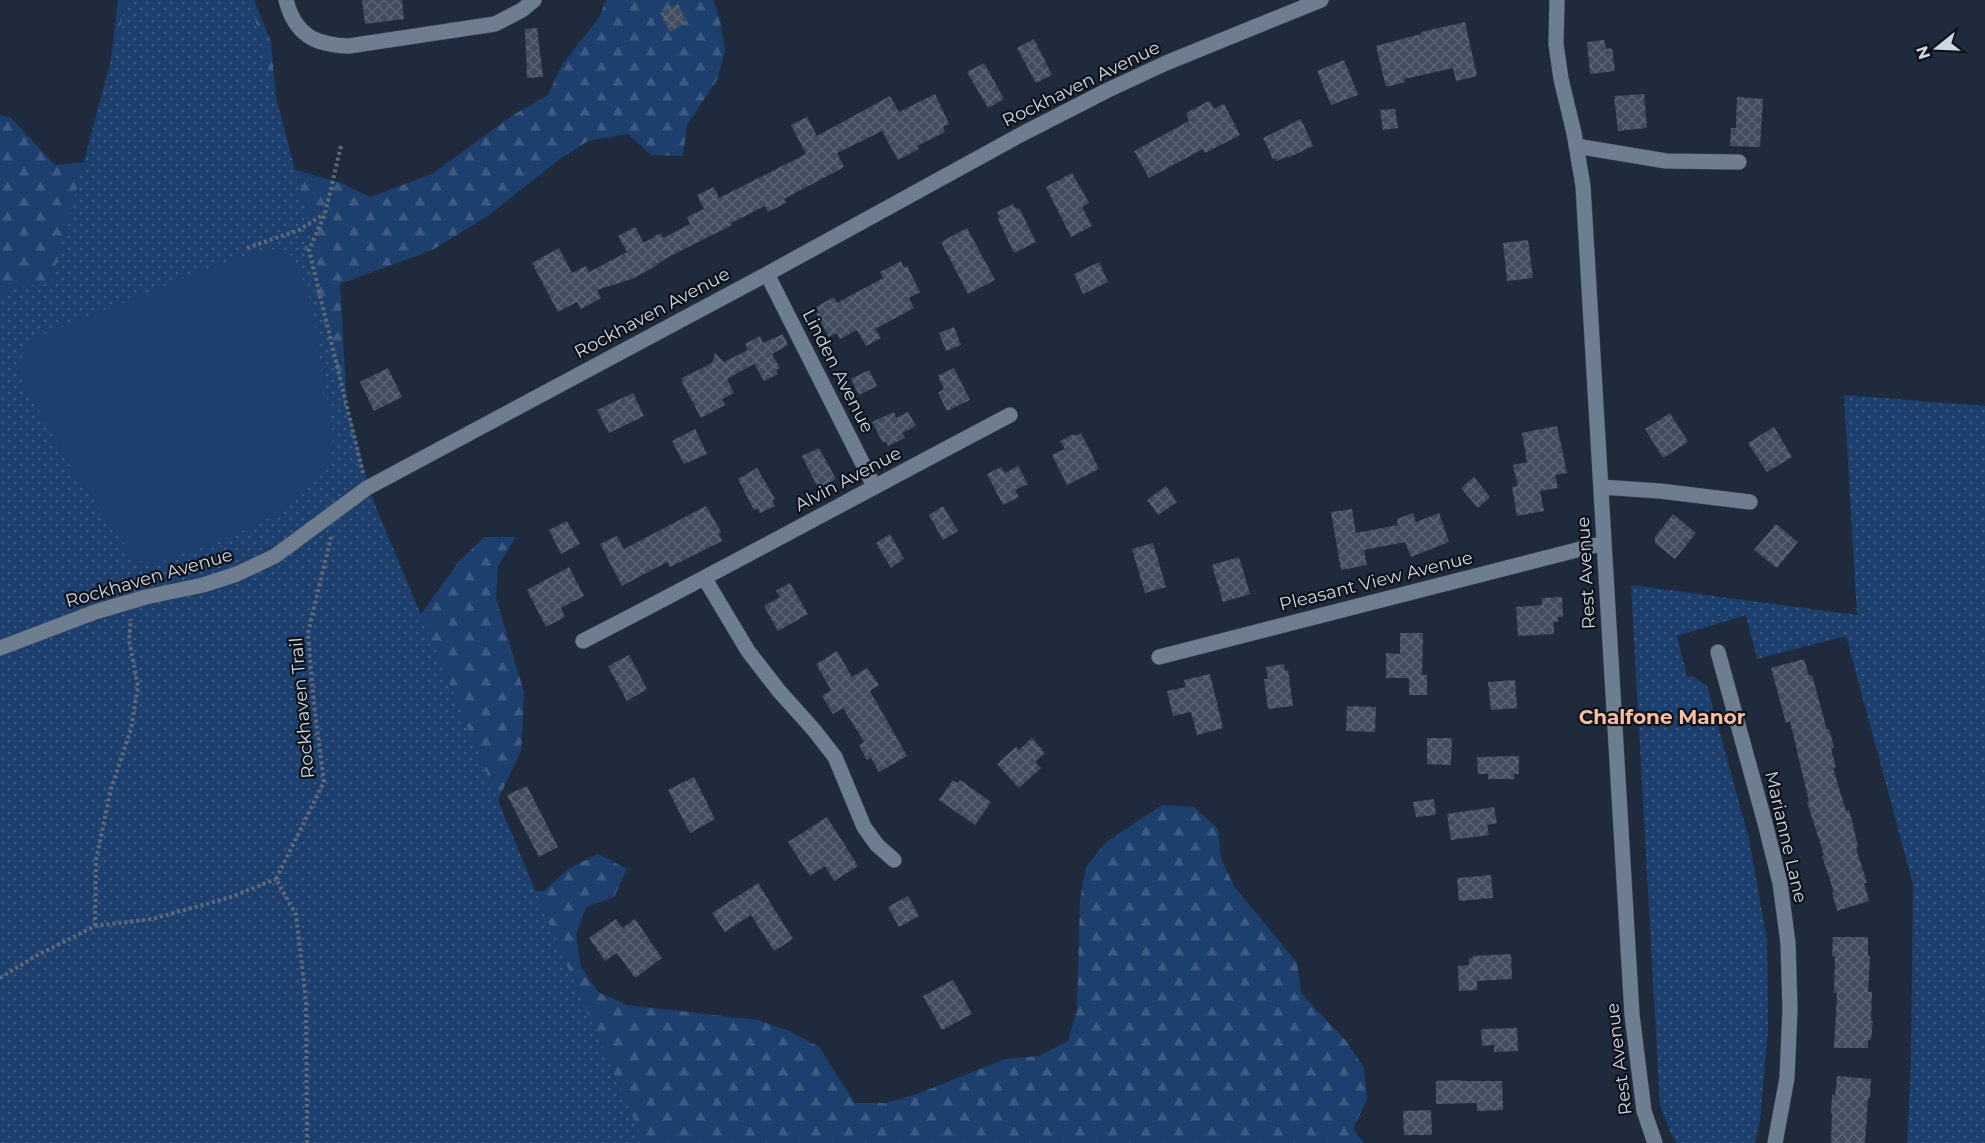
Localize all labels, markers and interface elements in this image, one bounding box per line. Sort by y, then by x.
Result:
north arrow [1907,18,1967,78]
street label: Rockhaven Avenue [999,36,1164,132]
text: N [1912,43,1934,62]
street label: Rockhaven Avenue [571,263,734,363]
street label: Linden Avenue [797,306,879,436]
street label: Alvin Avenue [791,442,905,516]
street label: Rest Avenue [1572,516,1600,630]
street label: Rockhaven Avenue [63,544,235,612]
street label: Pleasant View Avenue [1277,546,1475,616]
street label: Rockhaven Trail [285,636,319,780]
district label: Chalfone Manor [1579,705,1746,729]
street label: Marianne Lane [1760,769,1812,905]
street label: Rest Avenue [1601,1002,1637,1116]

